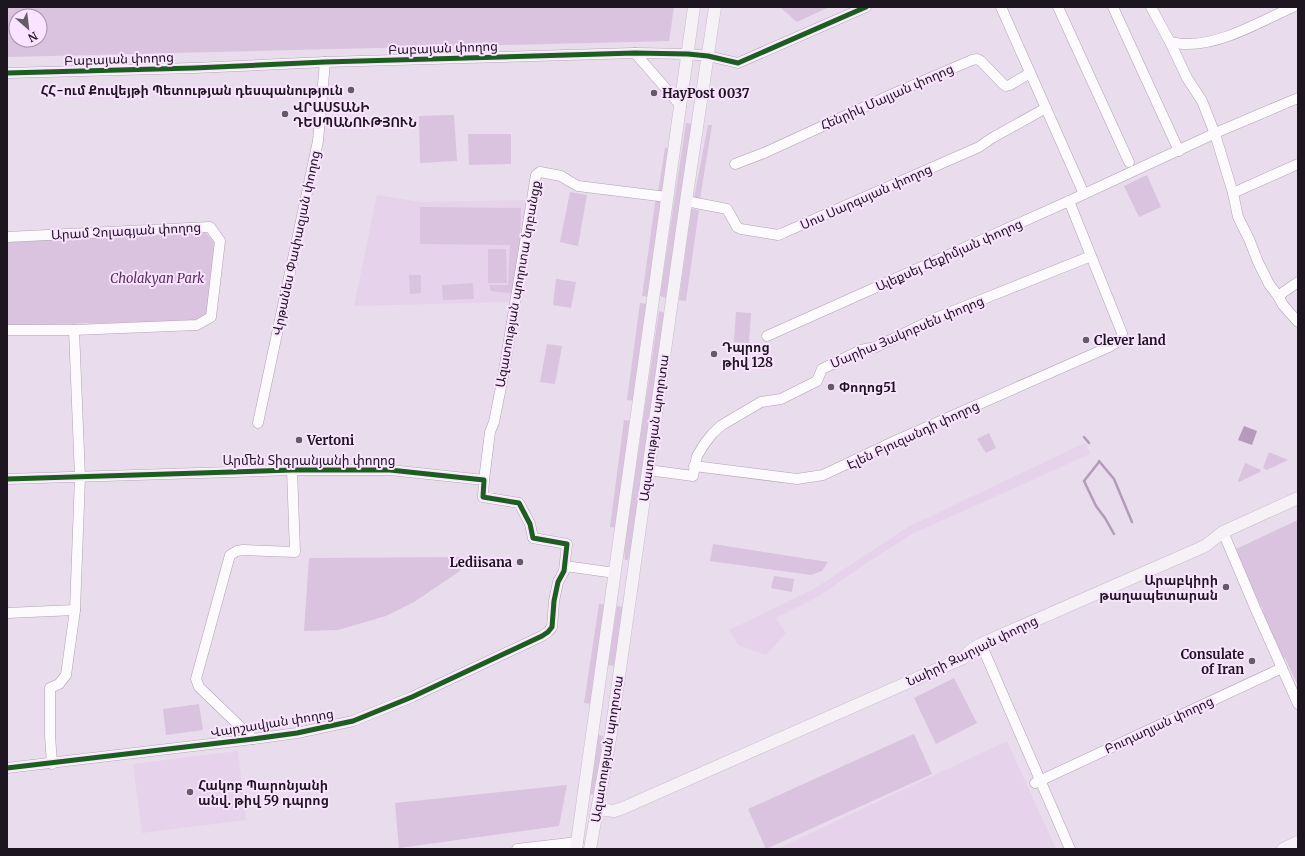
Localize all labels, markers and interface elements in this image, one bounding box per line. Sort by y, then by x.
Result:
north arrow [8,8,48,48]
text: N [25,29,40,45]
street label: Բաբայան փողոց [388,38,498,58]
street label: Բաբայան փողոց [64,49,174,69]
street label: Հենրիկ Մալյան փողոց [818,60,956,134]
place label: ՀՀ-ում Քուվեյթի Պետության դեսպանություն [41,82,343,99]
marker: ՀՀ-ում Քուվեյթի Պետության դեսպանություն [346,85,356,95]
place label: HayPost 0037 [662,85,750,102]
marker: HayPost 0037 [649,88,659,98]
place label: ՎՐԱՍՏԱՆԻ ԴԵՍՊԱՆՈՒԹՅՈՒՆ [293,99,417,131]
marker: ՎՐԱՍՏԱՆԻ ԴԵՍՊԱՆՈՒԹՅՈՒՆ [280,109,290,119]
street label: Վրթանես Փափազյան փողոց [268,149,324,337]
street label: Սոս Սարգսյան փողոց [798,160,934,234]
street label: Ազատության պողոտա նրբանցք [491,179,545,389]
street label: Ալեքսեյ Հեքիմյան փողոց [873,215,1025,295]
street label: Արամ Չոլագյան փողոց [51,219,201,243]
park label: Cholakyan Park [110,270,204,287]
street label: Մարիա Յակոբսեն փողոց [828,292,986,372]
place label: Clever land [1094,332,1166,349]
marker: Clever land [1081,335,1091,345]
place label: Դպրոց թիվ 128 [722,339,773,371]
marker: Դպրոց թիվ 128 [709,349,719,359]
street label: Ազատության պողոտա [635,353,673,503]
place label: Փողոց51 [839,379,896,396]
marker: Փողոց51 [826,382,836,392]
street label: Էլեն Բյուզանդի փողոց [844,397,982,473]
place label: Vertoni [306,432,355,449]
marker: Vertoni [294,435,304,445]
street label: Արմեն Տիգրանյանի փողոց [222,452,396,469]
place label: Lediisana [449,554,512,571]
marker: Lediisana [515,557,525,567]
place label: Արաբկիրի թաղապետարան [1099,572,1218,604]
marker: Արաբկիրի թաղապետարան [1221,582,1231,592]
street label: Նաիրի Զարյան փողոց [904,612,1040,690]
place label: Consulate of Iran [1181,646,1244,678]
marker: Consulate of Iran [1247,656,1257,666]
street label: Ազատության պողոտա [587,674,627,824]
street label: Բուդաղյան փողոց [1102,692,1216,758]
street label: Վարշավյան փողոց [209,705,335,741]
place label: Հակոբ Պարոնյանի անվ. թիվ 59 դպրոց [198,777,329,809]
marker: Հակոբ Պարոնյանի անվ. թիվ 59 դպրոց [185,787,195,797]

